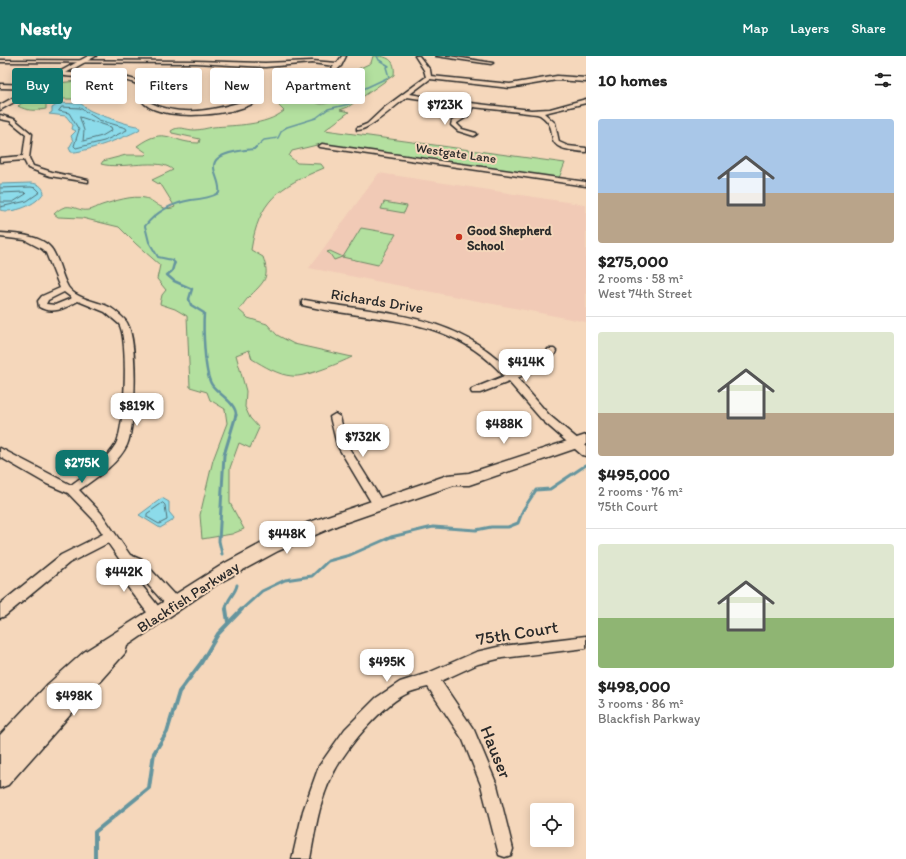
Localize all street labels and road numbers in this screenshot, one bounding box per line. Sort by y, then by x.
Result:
street label: Westgate Lane [415,140,497,166]
street label: Richards Drive [330,285,424,317]
street label: Blackfish Parkway [134,557,242,637]
street label: 75th Court [474,616,560,650]
street label: Hauser [475,722,517,782]

